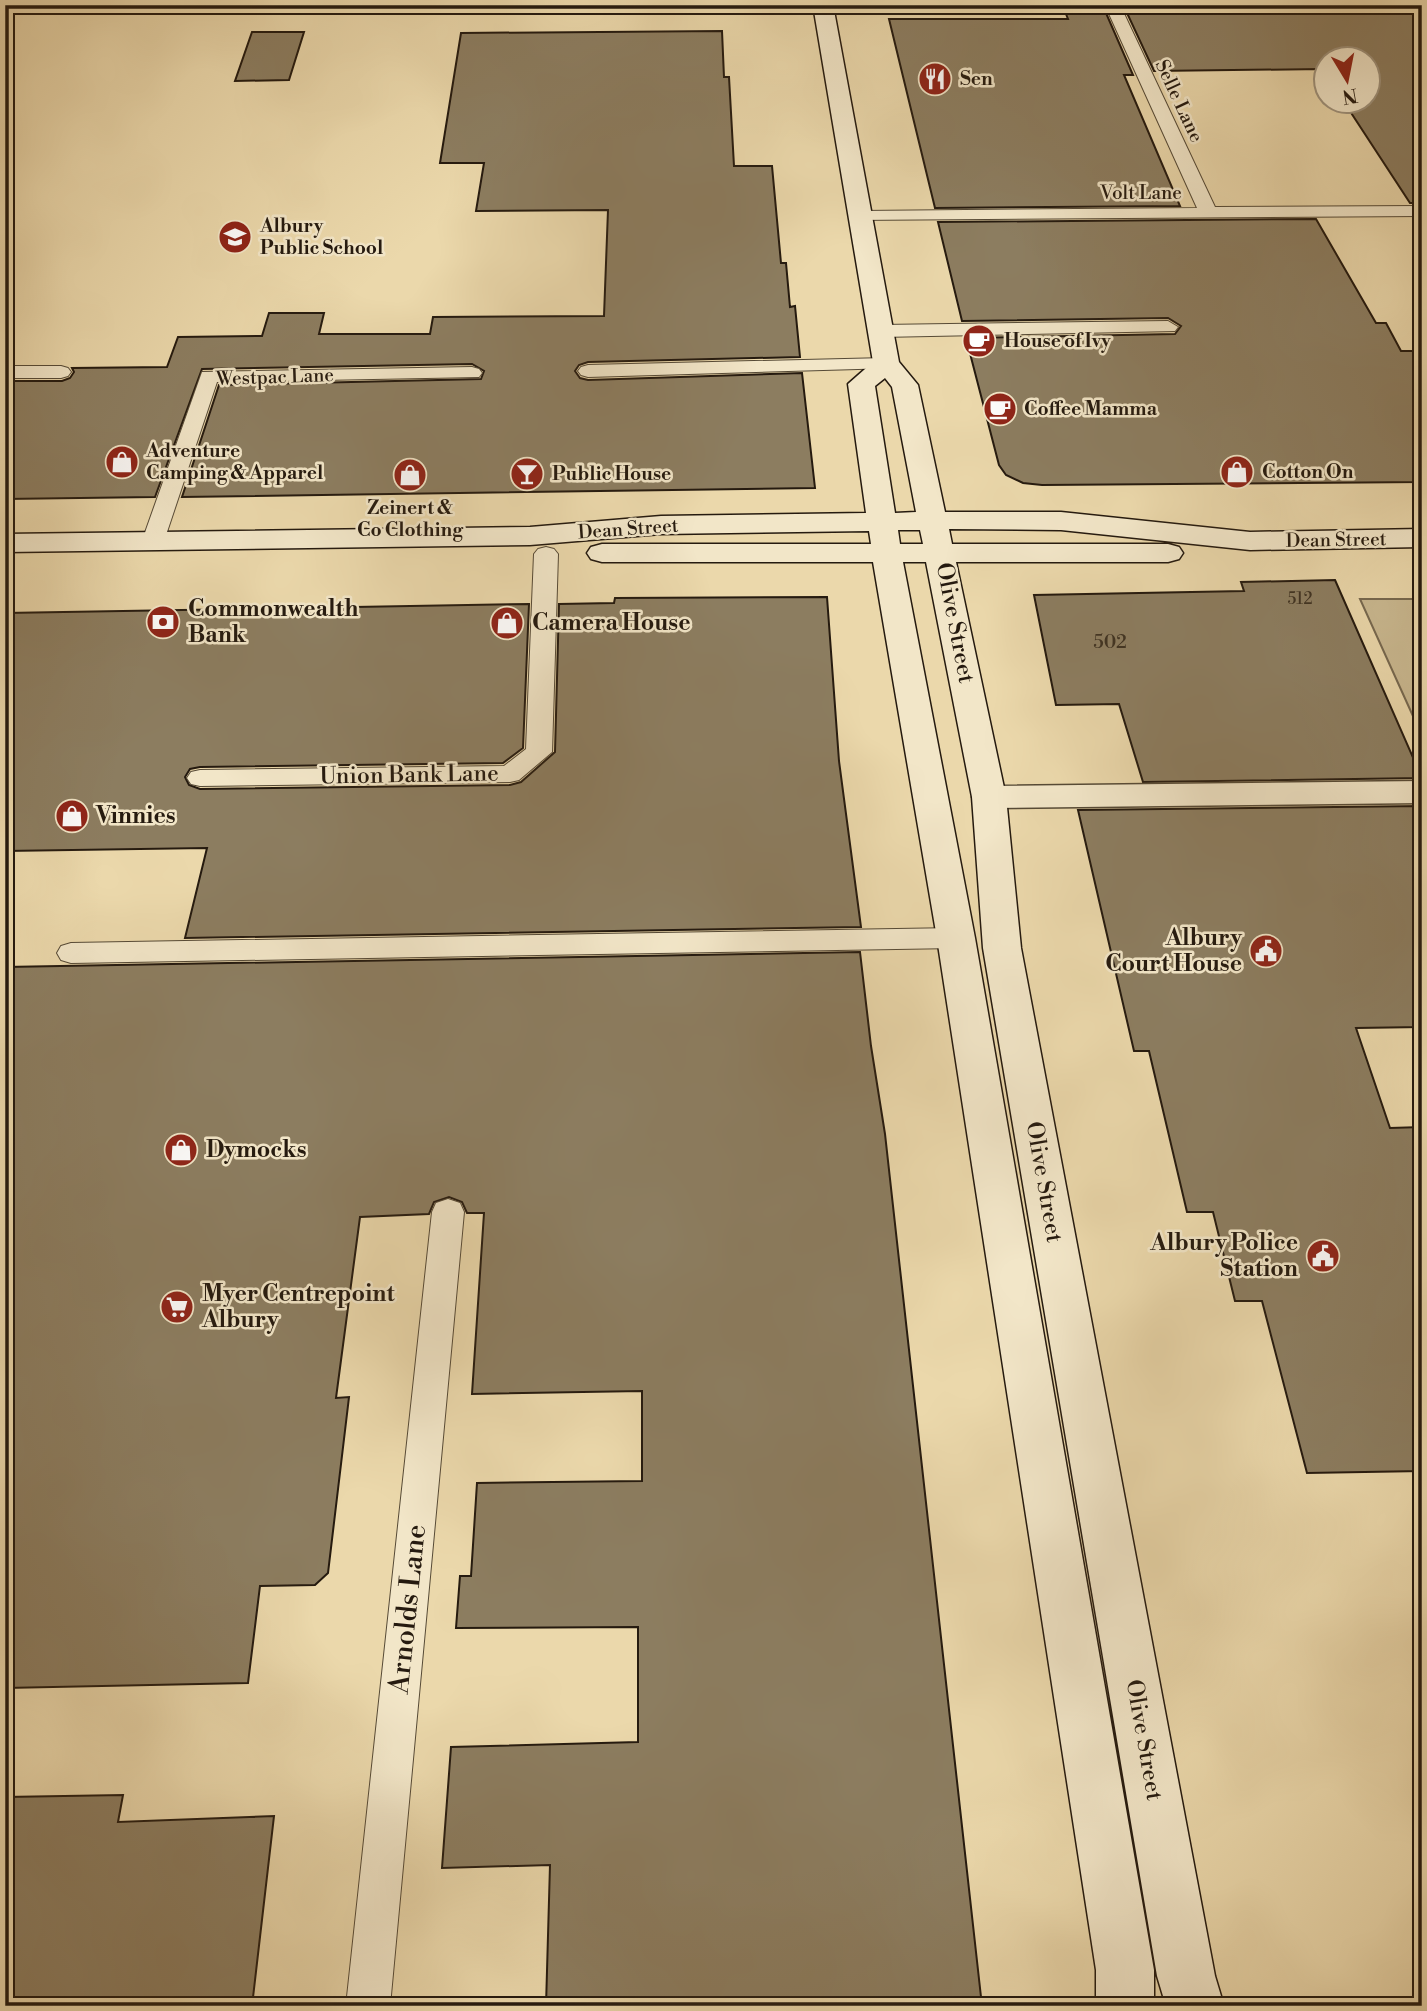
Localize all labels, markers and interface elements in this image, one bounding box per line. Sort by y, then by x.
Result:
north arrow [1312,46,1382,116]
street label: Selle Lane [1149,56,1209,146]
restaurant icon: Sen [916,60,954,98]
place label: Sen [960,67,993,91]
text: N [1340,83,1359,109]
street label: Volt Lane [1099,181,1182,205]
place label: Albury Public School [259,214,383,260]
school or university icon: Albury Public School [216,218,254,256]
cafe icon: House of Ivy [960,322,998,360]
place label: House of Ivy [1004,329,1111,353]
street label: Westpac Lane [215,363,334,391]
cafe icon: Coffee Mamma [981,390,1019,428]
place label: Coffee Mamma [1024,397,1158,421]
place label: Adventure Camping & Apparel [145,439,323,485]
shop icon: Adventure Camping & Apparel [103,443,141,481]
shop icon: Cotton On [1218,453,1256,491]
bar icon: Public House [508,455,546,493]
shop icon: Zeinert & Co Clothing [391,456,429,494]
place label: Cotton On [1262,460,1354,484]
place label: Public House [552,462,671,486]
place label: Zeinert & Co Clothing [357,496,464,542]
street label: Dean Street [577,513,679,544]
street label: Dean Street [1285,527,1387,553]
street label: Olive Street [930,560,980,686]
house number: 512 [1287,589,1313,609]
place label: Commonwealth Bank [188,595,359,649]
bank icon: Commonwealth Bank [144,603,182,641]
shop icon: Camera House [488,604,526,642]
place label: Camera House [532,609,691,637]
house number: 502 [1093,630,1127,654]
street label: Union Bank Lane [319,759,499,791]
shop icon: Vinnies [53,797,91,835]
place label: Vinnies [95,802,176,830]
place label: Albury Court House [1105,924,1242,978]
public building icon: Albury Court House [1247,932,1285,970]
street label: Olive Street [1020,1119,1068,1245]
shop icon: Dymocks [162,1131,200,1169]
place label: Dymocks [206,1136,307,1164]
place label: Albury Police Station [1149,1229,1298,1283]
public building icon: Albury Police Station [1304,1237,1342,1275]
place label: Myer Centrepoint Albury [201,1280,395,1334]
supermarket icon: Myer Centrepoint Albury [158,1288,196,1326]
street label: Arnolds Lane [382,1523,434,1696]
street label: Olive Street [1120,1677,1168,1803]

